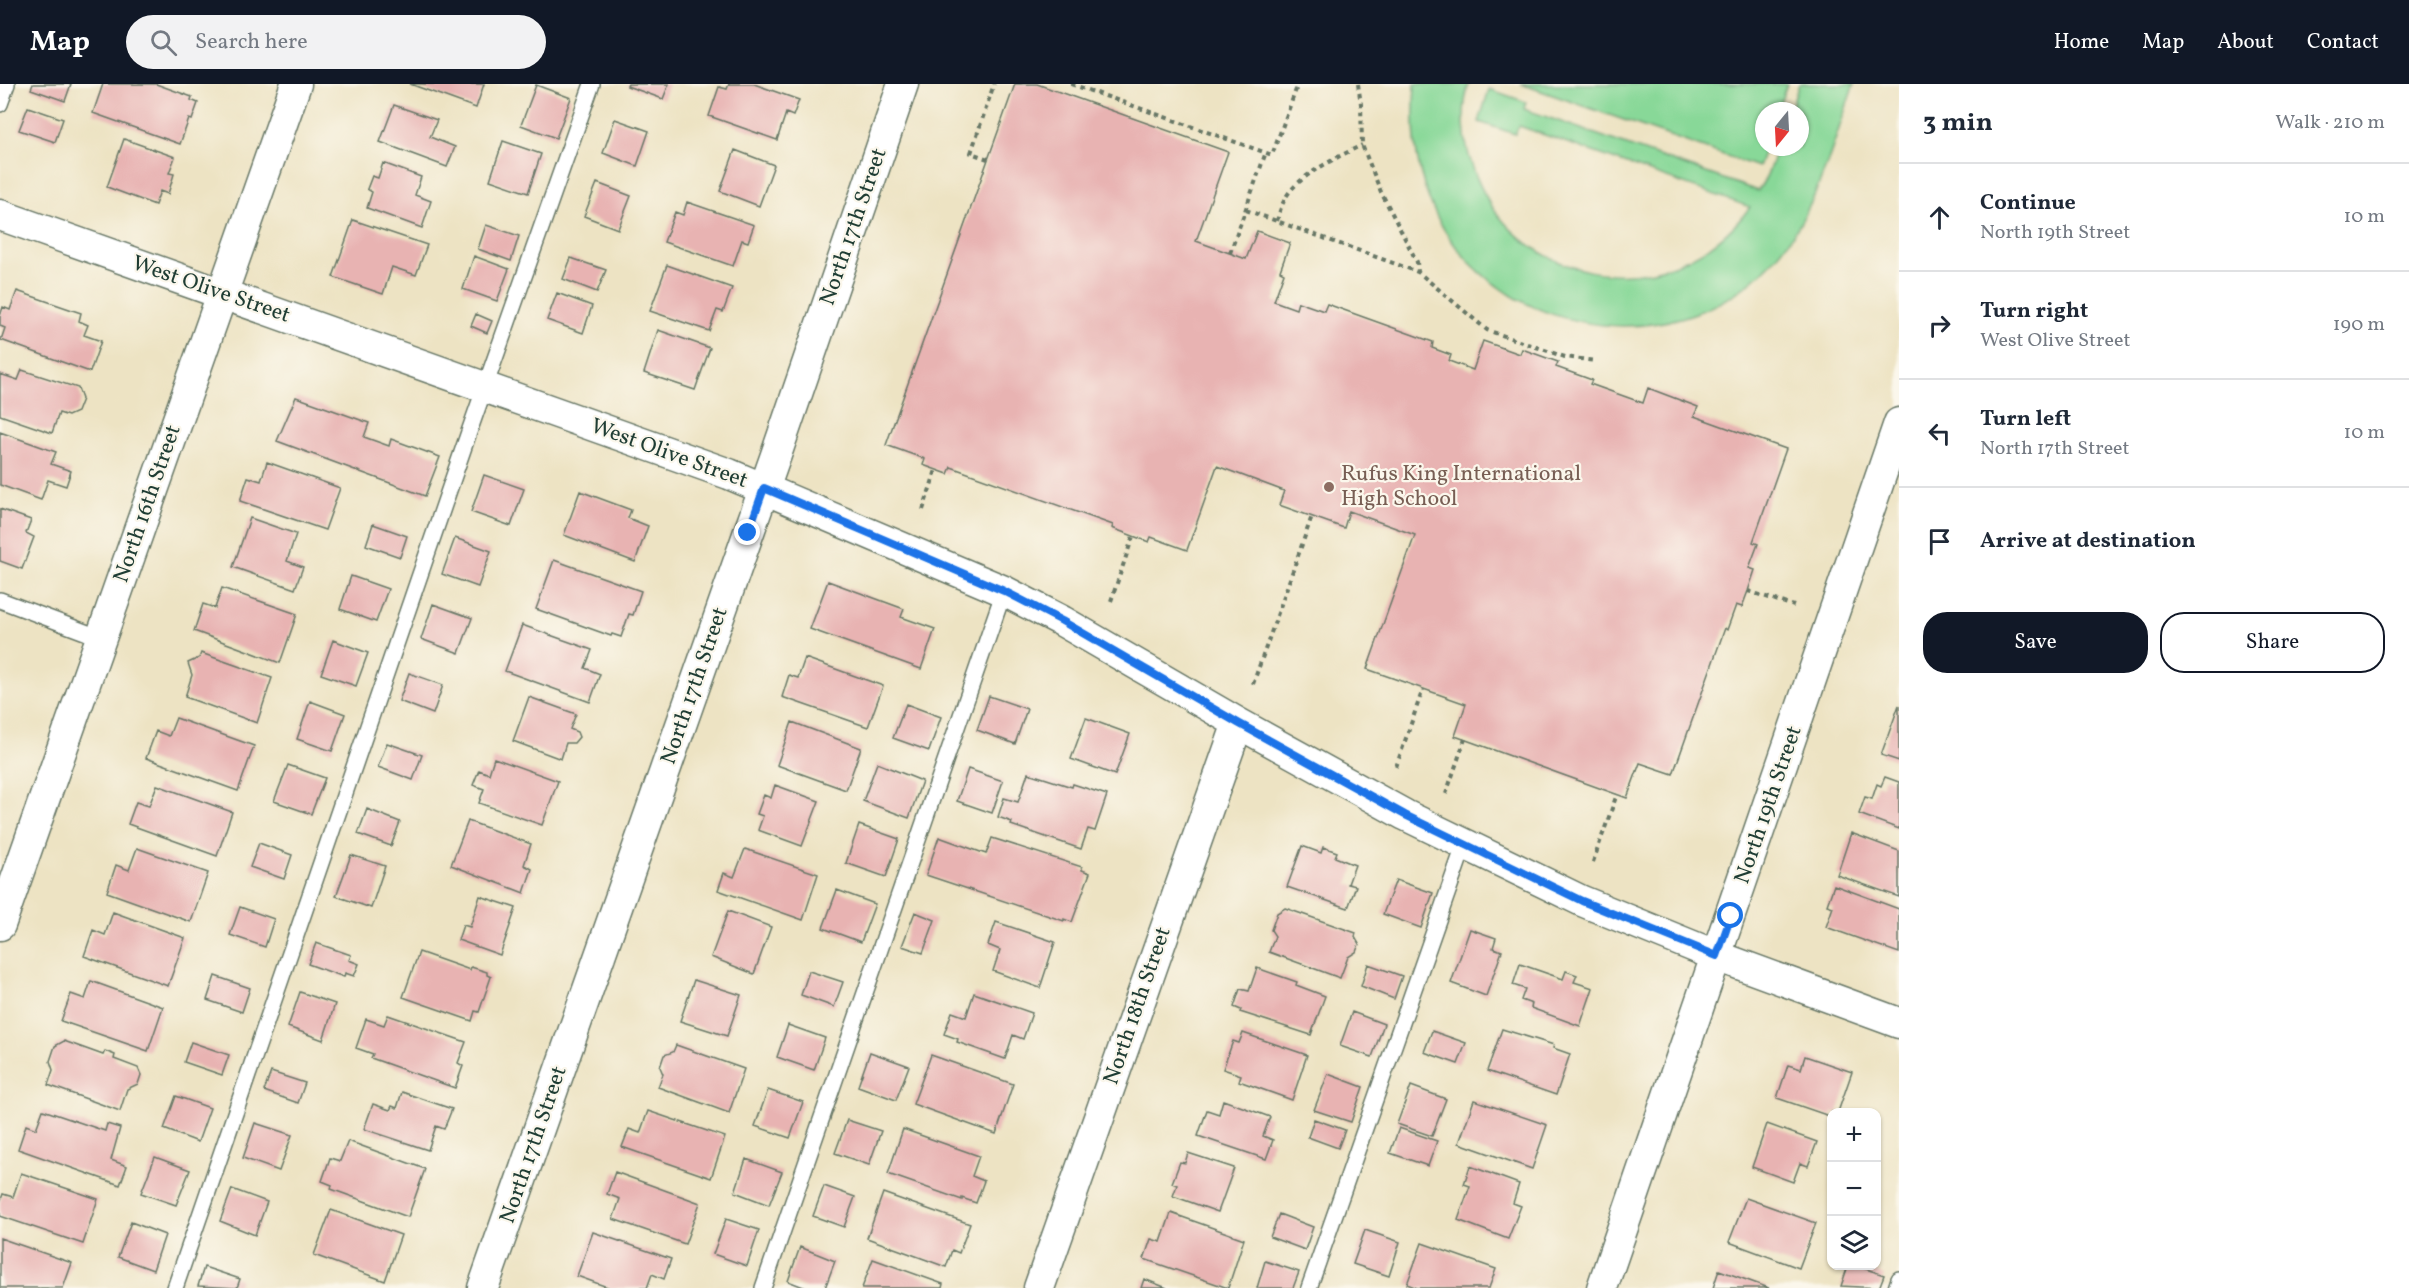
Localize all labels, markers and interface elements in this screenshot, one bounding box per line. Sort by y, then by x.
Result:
search box [126,15,546,69]
text: Map [30,23,90,62]
icon: search [147,26,180,59]
text: Search here [195,27,308,58]
text: Home [2054,28,2109,57]
text: Map [2142,28,2184,57]
text: About [2217,28,2274,57]
text: Contact [2307,28,2379,57]
north arrow [1755,102,1809,156]
text: 3 min [1923,105,1993,141]
text: Walk · 210 m [2275,109,2385,137]
street label: North 17th Street [813,144,896,310]
text: Continue [1980,188,2076,219]
icon: ahead [1923,201,1956,234]
text: 10 m [2344,203,2385,231]
text: North 19th Street [1980,219,2130,247]
street label: West Olive Street [128,248,295,332]
text: Turn right [1980,296,2088,327]
icon: right [1923,309,1956,342]
text: 190 m [2333,311,2385,339]
text: West Olive Street [1980,327,2130,355]
text: Turn left [1980,404,2071,435]
street label: West Olive Street [586,411,752,497]
icon: left [1923,417,1956,450]
text: 10 m [2344,419,2385,447]
street label: North 16th Street [106,421,190,587]
text: North 17th Street [1980,435,2130,463]
place label: Rufus King International High School [1341,459,1581,515]
marker: Rufus King International High School [1322,480,1336,494]
route end [734,519,760,545]
icon: arrive [1923,525,1956,558]
text: Arrive at destination [1980,526,2196,557]
street label: North 17th Street [654,603,737,769]
button: Save [1923,612,2148,673]
button: Share [2160,612,2385,673]
street label: North 19th Street [1727,722,1811,888]
route start [1717,902,1743,928]
street label: North 18th Street [1096,923,1180,1089]
street label: North 17th Street [493,1062,576,1228]
map controls [1827,1108,1881,1270]
button: + [1827,1108,1881,1162]
button: − [1827,1162,1881,1216]
button: layers [1827,1216,1881,1270]

